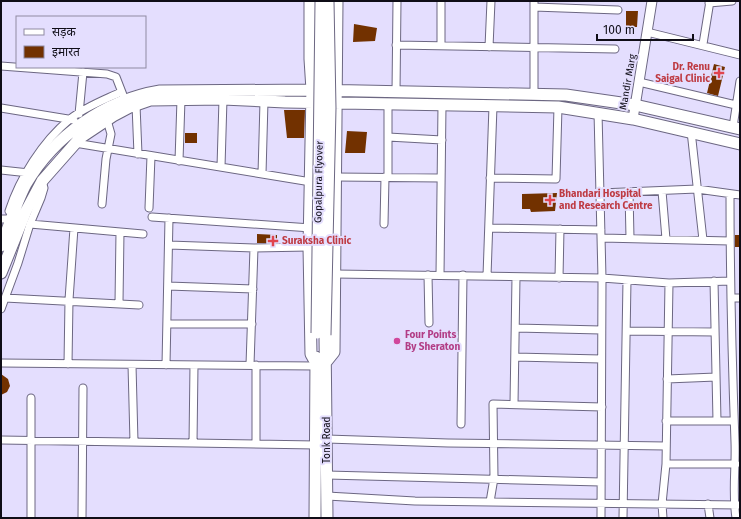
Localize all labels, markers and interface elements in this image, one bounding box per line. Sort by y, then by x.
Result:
legend [16,16,146,68]
scale bar [597,16,693,42]
text: 100 m [603,23,635,37]
text: सड़क [52,25,77,39]
text: इमारत [52,45,81,59]
street label: Mandir Marg [617,52,639,111]
place label: Dr. Renu Saigal Clinic [655,61,710,85]
marker: Dr. Renu Saigal Clinic [713,67,725,79]
street label: Gopalpura Flyover [312,141,326,223]
place label: Bhandari Hospital and Research Centre [559,188,653,212]
marker: Bhandari Hospital and Research Centre [544,194,556,206]
marker: Suraksha Clinic [267,235,279,247]
place label: Suraksha Clinic [282,235,352,247]
place label: Four Points By Sheraton [405,329,460,353]
marker: Four Points By Sheraton [392,336,402,346]
street label: Tonk Road [321,416,333,464]

